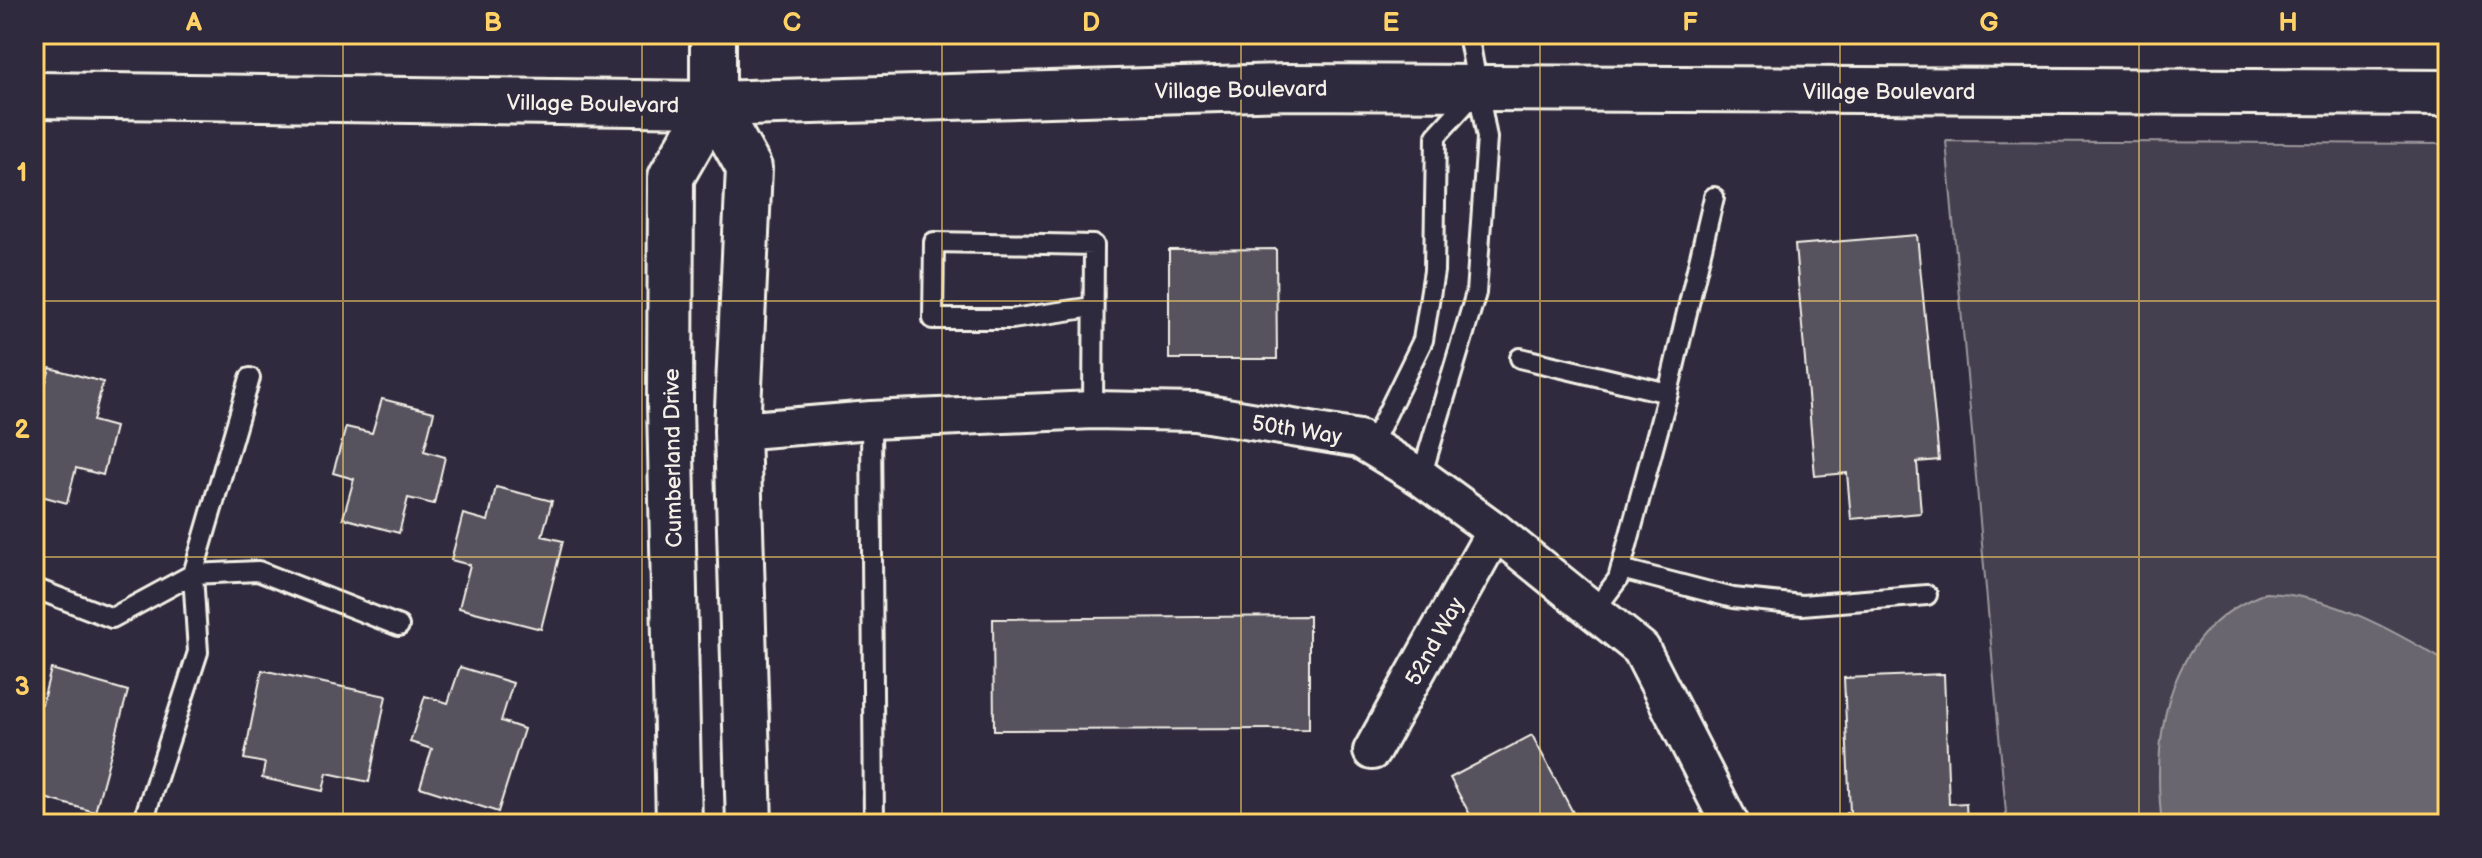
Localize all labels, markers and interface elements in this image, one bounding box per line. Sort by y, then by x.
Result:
text: A [185,8,202,39]
text: B [484,8,502,39]
text: C [783,8,801,39]
text: D [1082,8,1100,39]
text: E [1383,8,1400,39]
text: F [1682,8,1698,39]
text: G [1979,8,1999,39]
text: H [2278,8,2298,39]
street label: Village Boulevard [1154,75,1328,106]
street label: Village Boulevard [1803,79,1975,106]
street label: Village Boulevard [506,89,680,120]
text: 1 [17,158,27,189]
street label: Cumberland Drive [658,368,689,548]
street label: 50th Way [1250,410,1344,451]
text: 2 [14,415,30,446]
street label: 52nd Way [1400,593,1471,691]
text: 3 [14,672,30,703]

